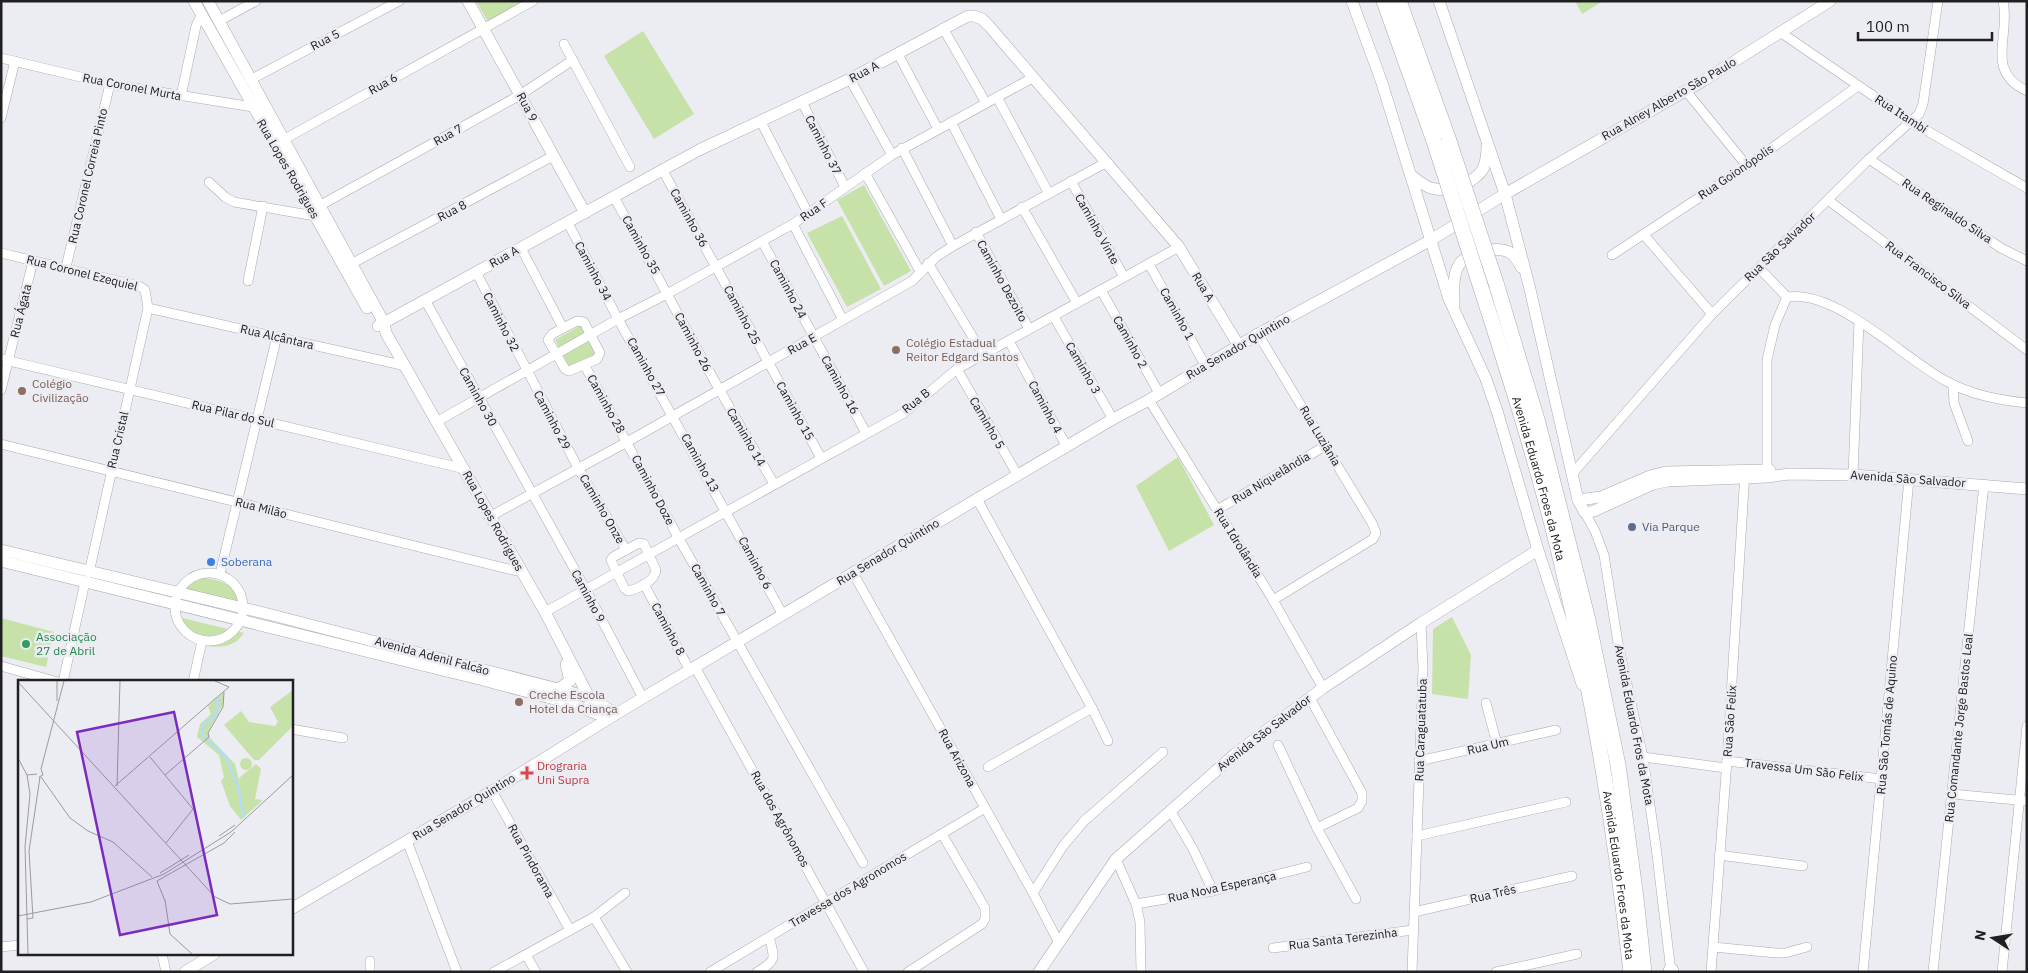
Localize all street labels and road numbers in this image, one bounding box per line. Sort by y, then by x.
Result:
street label: Rua 5 [308,26,342,53]
street label: Rua Alney Alberto São Paulo [1599,54,1739,143]
street label: Rua A [846,57,881,86]
street label: Rua Coronel Murta [82,70,183,104]
street label: Rua 6 [366,70,400,98]
street label: Rua 9 [514,90,541,124]
street label: Rua Itambí [1872,91,1930,136]
street label: Rua Coronel Correia Pinto [65,107,110,245]
street label: Caminho 37 [802,112,845,177]
street label: Rua Lopes Rodrigues [254,116,323,221]
street label: Rua 7 [431,121,465,149]
street label: Rua Goionópolis [1695,141,1776,202]
street label: Rua Reginaldo Silva [1899,175,1996,247]
street label: Caminho 36 [667,186,712,250]
street label: Caminho Vinte [1072,191,1123,267]
street label: Rua F [797,195,831,224]
street label: Rua 8 [435,197,469,224]
street label: Rua São Salvador [1741,208,1819,285]
street label: Caminho 35 [619,213,664,277]
street label: Caminho Dezoito [974,237,1031,324]
street label: Rua Francisco Silva [1882,237,1975,312]
street label: Caminho 34 [572,239,615,303]
street label: Rua A [486,242,521,271]
street label: Rua Coronel Ezequiel [25,251,139,294]
street label: Caminho 24 [767,257,810,321]
street label: Rua A [1189,269,1218,304]
street label: Rua Ágata [7,282,35,339]
street label: Caminho 25 [721,283,764,347]
street label: Caminho 1 [1157,285,1198,343]
street label: Caminho 32 [480,289,523,354]
street label: Caminho 26 [672,310,715,374]
street label: Rua Senador Quintino [1183,311,1293,382]
street label: Caminho 2 [1110,313,1151,371]
street label: Rua Alcântara [239,321,316,352]
street label: Rua E [785,330,819,358]
street label: Caminho 27 [624,335,669,399]
street label: Caminho 3 [1063,339,1104,396]
street label: Caminho 16 [818,353,863,417]
street label: Caminho 30 [456,365,501,429]
street label: Caminho 28 [584,372,629,436]
street label: Caminho 4 [1025,378,1066,436]
street label: Caminho 15 [773,379,818,443]
street label: Rua B [899,385,933,416]
street label: Caminho 29 [531,388,574,452]
street label: Caminho 5 [967,394,1008,451]
street label: Avenida Eduardo Froes da Mota [1509,394,1569,563]
street label: Rua Pilar do Sul [190,397,276,430]
street label: Rua Luziânia [1297,403,1345,469]
street label: Caminho 14 [724,405,769,469]
street label: Rua Cristal [104,410,131,470]
street label: Caminho 13 [678,431,723,495]
street label: Rua Niquelândia [1229,448,1313,507]
street label: Caminho Doze [629,452,678,528]
street label: Avenida São Salvador [1850,467,1967,490]
street label: Rua Lopes Rodrigues [460,468,527,574]
street label: Caminho Onze [576,471,629,547]
street label: Rua Milão [234,494,289,521]
street label: Rua Idrolândia [1211,505,1266,581]
street label: Rua Senador Quintino [834,515,942,588]
street label: Caminho 6 [735,534,776,592]
street label: Caminho 7 [688,561,729,619]
street label: Caminho 9 [568,567,609,625]
street label: Caminho 8 [648,600,689,658]
street label: Avenida Adenil Falcão [373,633,491,678]
street label: Rua Comandante Jorge Bastos Leal [1941,633,1976,823]
street label: Avenida Eduardo Fros da Mota [1612,643,1658,807]
street label: Rua São Tomás de Aquino [1873,655,1900,795]
street label: Rua Caraguatatuba [1411,678,1430,782]
street label: Rua São Felix [1720,685,1739,757]
street label: Avenida São Salvador [1214,691,1314,774]
street label: Rua Arizona [935,726,980,790]
street label: Rua Um [1466,733,1510,758]
street label: Travessa Um São Felix [1744,755,1865,784]
street label: Rua dos Agrônomos [748,768,813,870]
street label: Rua Senador Quintino [410,770,518,843]
street label: Avenida Eduardo Froes da Mota [1600,790,1638,961]
street label: Rua Pindorama [505,821,558,901]
street label: Travessa dos Agronomos [786,848,909,931]
street label: Rua Nova Esperança [1166,868,1278,905]
street label: Rua Três [1468,881,1518,906]
street label: Rua Santa Terezinha [1288,924,1399,953]

